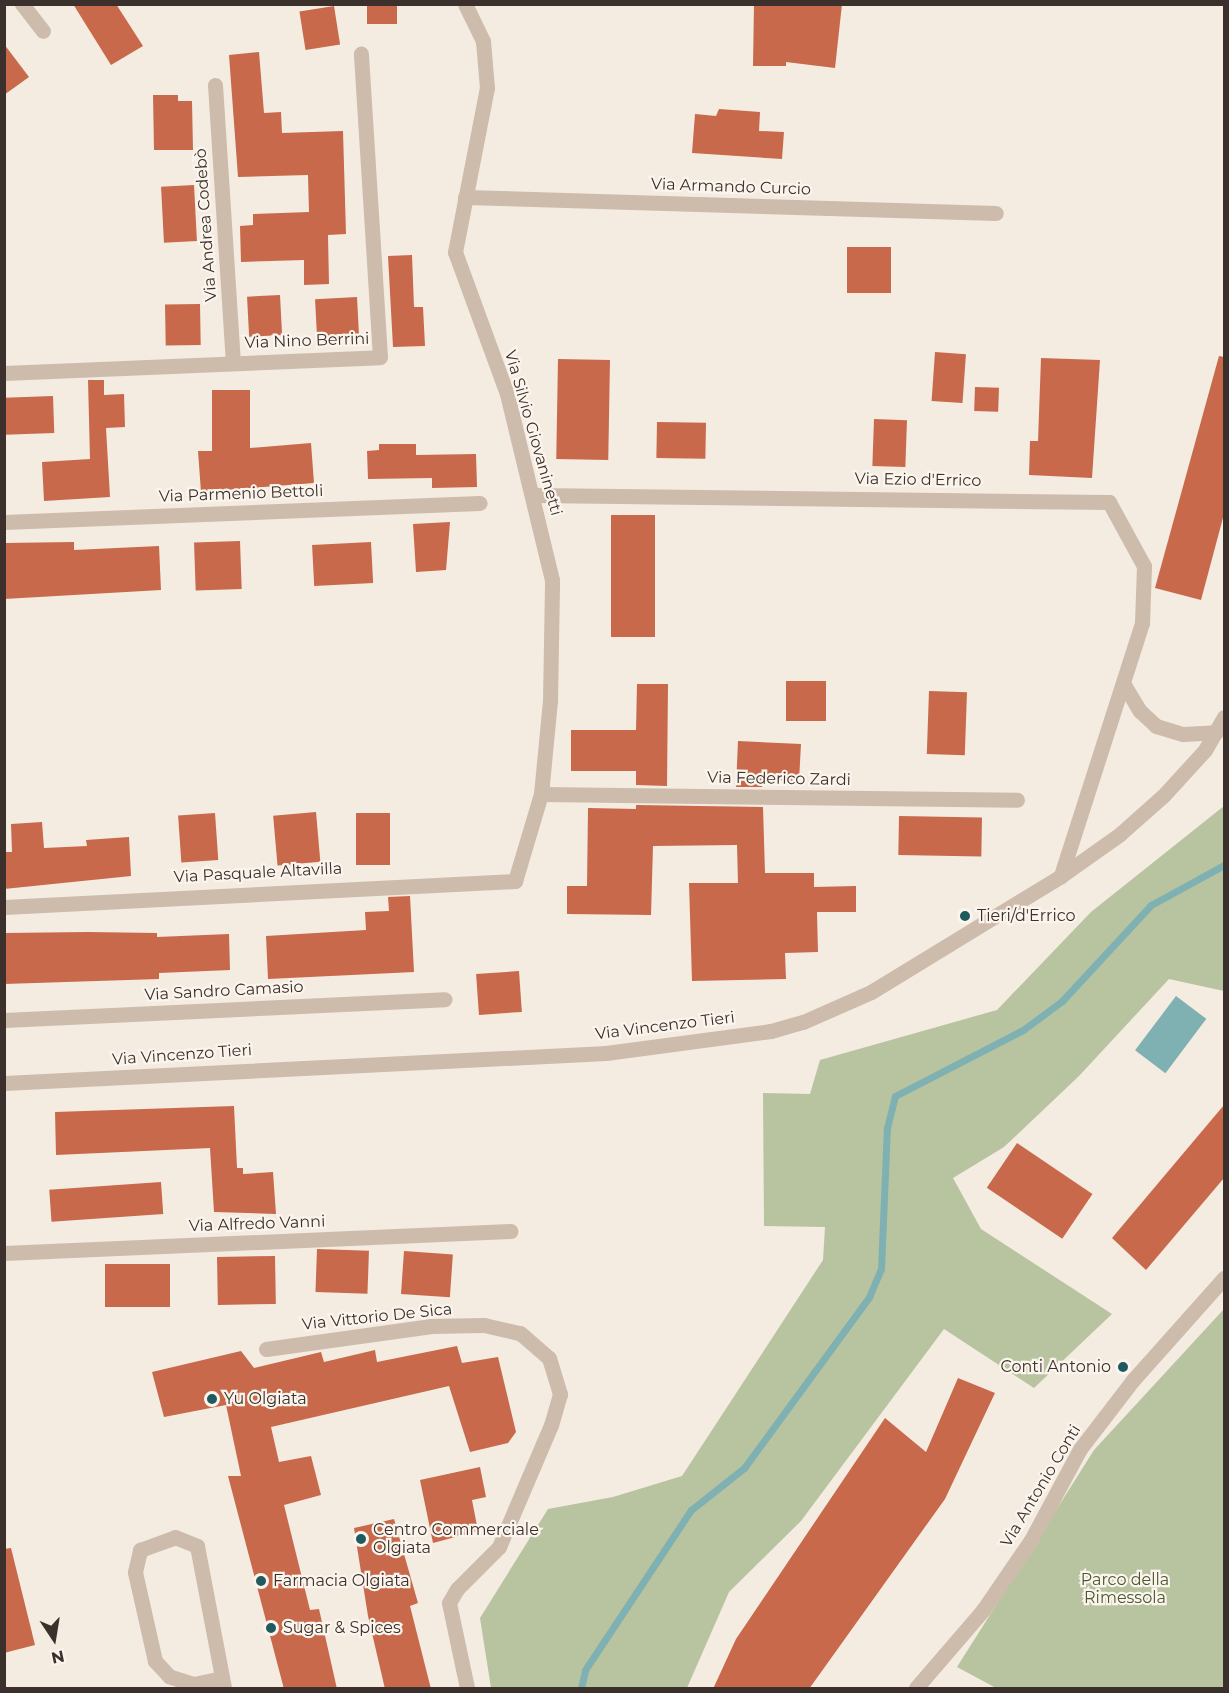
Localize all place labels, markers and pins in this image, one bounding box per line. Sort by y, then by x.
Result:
place label: Tieri/d'Errico [977,906,1076,926]
marker: Tieri/d'Errico [958,909,972,923]
place label: Conti Antonio [1001,1357,1111,1377]
marker: Conti Antonio [1116,1360,1130,1374]
place label: Yu Olgiata [224,1389,307,1409]
marker: Yu Olgiata [205,1392,219,1406]
place label: Centro Commerciale Olgiata [373,1520,539,1558]
marker: Centro Commerciale Olgiata [354,1532,368,1546]
place label: Farmacia Olgiata [273,1571,410,1591]
marker: Farmacia Olgiata [254,1574,268,1588]
place label: Sugar & Spices [283,1618,401,1638]
marker: Sugar & Spices [264,1621,278,1635]

